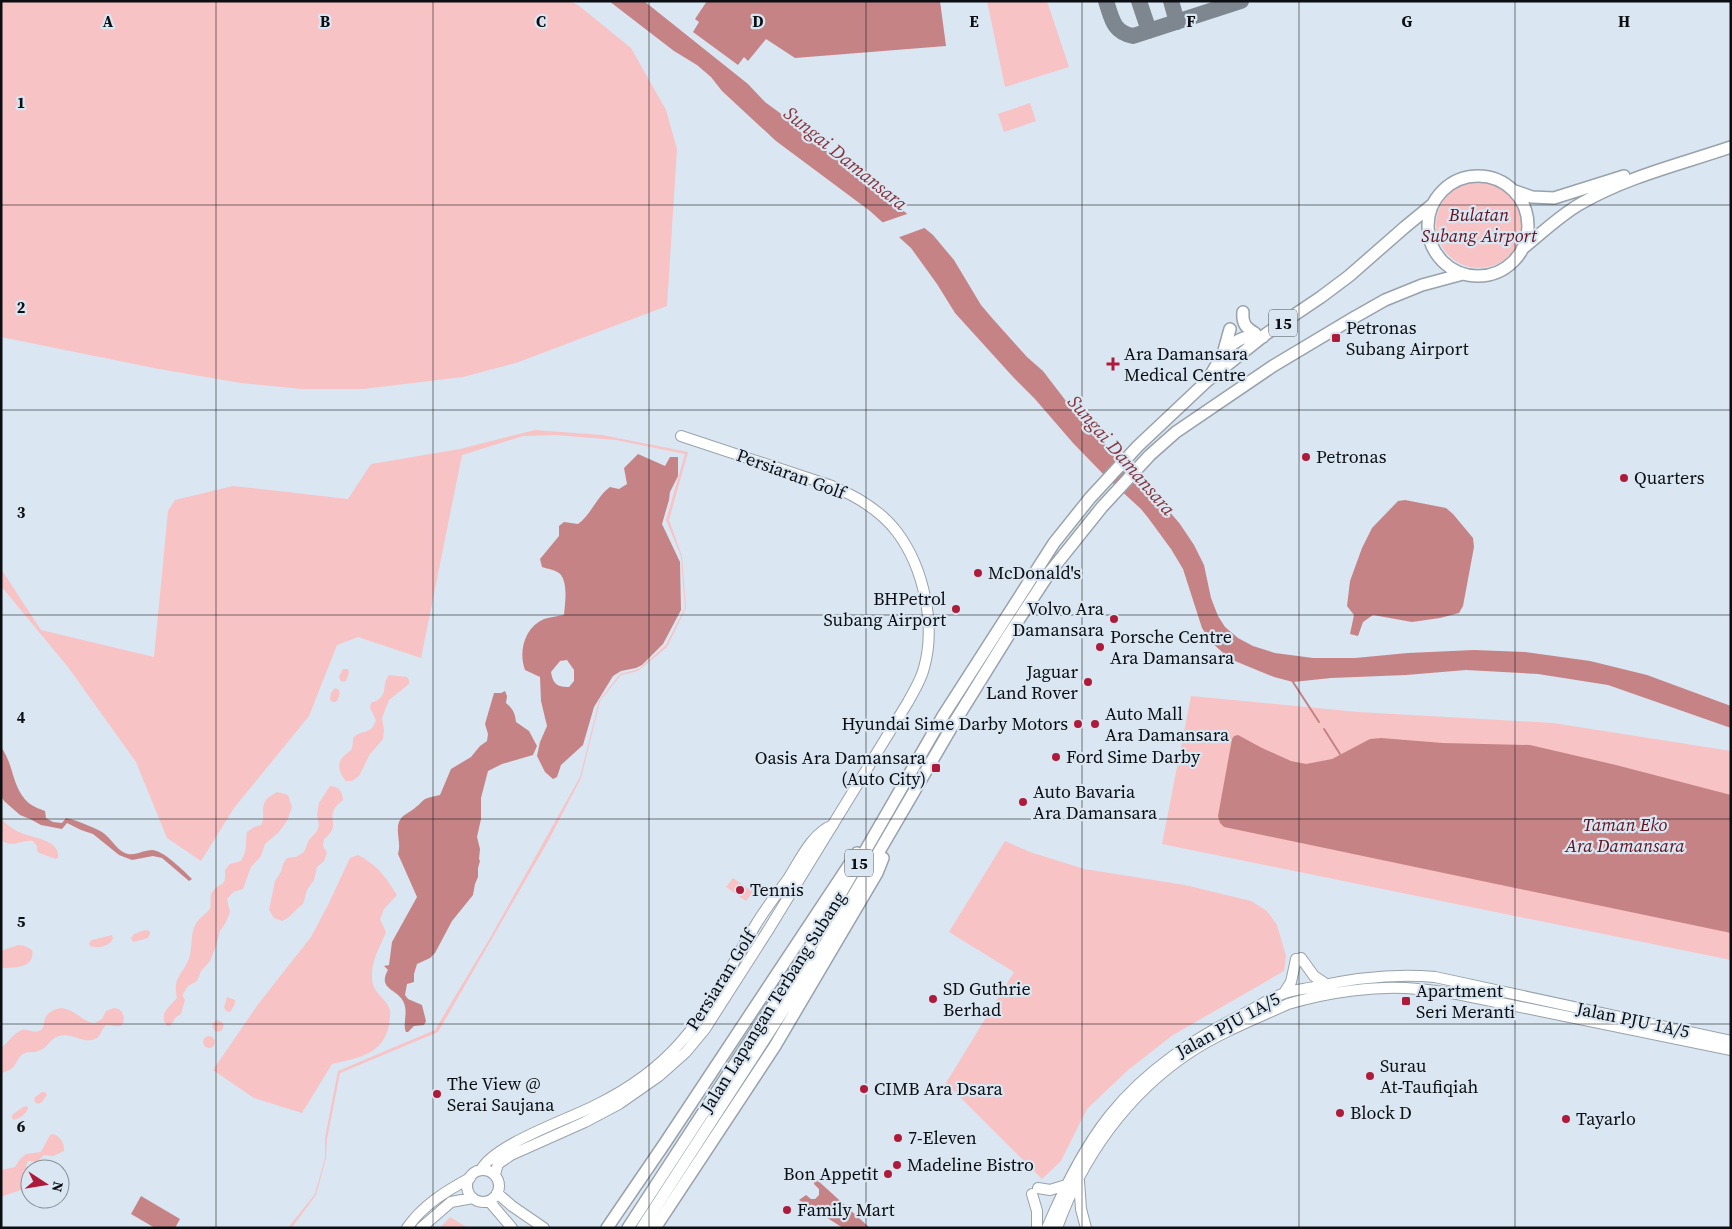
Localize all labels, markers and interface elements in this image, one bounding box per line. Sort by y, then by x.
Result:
text: A [103,10,114,32]
text: B [320,10,331,32]
text: C [536,10,546,32]
text: D [752,10,764,32]
text: E [969,10,979,32]
text: F [1186,10,1196,32]
text: G [1402,10,1413,32]
text: H [1618,10,1630,32]
text: 1 [17,91,25,113]
water label: Sungai Damansara [779,100,913,216]
park label: Bulatan Subang Airport [1421,202,1538,248]
text: 2 [17,296,26,318]
road number: 15 [1269,309,1297,336]
place label: Petronas Subang Airport [1346,315,1469,361]
marker: Petronas Subang Airport [1330,332,1342,344]
place label: Ara Damansara Medical Centre [1124,341,1249,387]
marker: Ara Damansara Medical Centre [1106,357,1120,371]
water label: Sungai Damansara [1062,389,1182,521]
street label: Persiaran Golf [733,442,851,505]
place label: Petronas [1316,444,1387,469]
marker: Petronas [1300,451,1312,463]
place label: Quarters [1634,465,1705,490]
marker: Quarters [1618,472,1630,484]
text: 3 [17,501,26,523]
place label: McDonald's [988,560,1081,585]
marker: McDonald's [972,567,984,579]
place label: BHPetrol Subang Airport [823,586,946,632]
place label: Volvo Ara Damansara [1012,596,1105,642]
marker: BHPetrol Subang Airport [950,603,962,615]
marker: Volvo Ara Damansara [1108,613,1120,625]
place label: Porsche Centre Ara Damansara [1110,624,1235,670]
marker: Porsche Centre Ara Damansara [1094,641,1106,653]
place label: Jaguar Land Rover [986,659,1078,705]
marker: Jaguar Land Rover [1082,676,1094,688]
place label: Auto Mall Ara Damansara [1105,701,1230,747]
text: 4 [17,706,26,728]
place label: Hyundai Sime Darby Motors [841,711,1068,736]
marker: Hyundai Sime Darby Motors [1072,718,1084,730]
marker: Auto Mall Ara Damansara [1089,718,1101,730]
place label: Ford Sime Darby [1066,744,1201,769]
place label: Oasis Ara Damansara (Auto City) [755,745,927,791]
marker: Ford Sime Darby [1050,751,1062,763]
marker: Oasis Ara Damansara (Auto City) [930,762,942,774]
place label: Auto Bavaria Ara Damansara [1033,779,1158,825]
marker: Auto Bavaria Ara Damansara [1017,796,1029,808]
park label: Taman Eko Ara Damansara [1564,812,1685,858]
road number: 15 [845,850,873,876]
place label: Tennis [750,877,804,902]
marker: Tennis [734,884,746,896]
street label: Jalan Lapangan Terbang Subang [693,886,851,1118]
text: 5 [17,910,26,932]
street label: Persiaran Golf [680,923,762,1035]
place label: SD Guthrie Berhad [943,976,1031,1022]
place label: Apartment Seri Meranti [1416,978,1515,1024]
street label: Jalan PJU 1A/5 [1170,986,1284,1064]
marker: SD Guthrie Berhad [927,993,939,1005]
marker: Apartment Seri Meranti [1400,995,1412,1007]
street label: Jalan PJU 1A/5 [1573,995,1692,1044]
place label: Surau At-Taufiqiah [1380,1053,1479,1099]
marker: Surau At-Taufiqiah [1364,1070,1376,1082]
place label: The View @ Serai Saujana [447,1071,555,1117]
place label: CIMB Ara Dsara [874,1076,1003,1101]
marker: CIMB Ara Dsara [858,1083,870,1095]
marker: The View @ Serai Saujana [431,1088,443,1100]
place label: Block D [1350,1100,1412,1125]
place label: Tayarlo [1576,1106,1636,1131]
marker: Block D [1334,1107,1346,1119]
marker: Tayarlo [1560,1113,1572,1125]
text: 6 [17,1115,26,1137]
place label: 7-Eleven [908,1125,977,1150]
marker: 7-Eleven [892,1132,904,1144]
place label: Madeline Bistro [907,1152,1034,1177]
north arrow [20,1159,70,1209]
marker: Madeline Bistro [891,1159,903,1171]
place label: Bon Appetit [783,1161,878,1186]
marker: Bon Appetit [882,1168,894,1180]
text: N [47,1180,69,1194]
place label: Family Mart [797,1197,895,1222]
marker: Family Mart [781,1204,793,1216]

